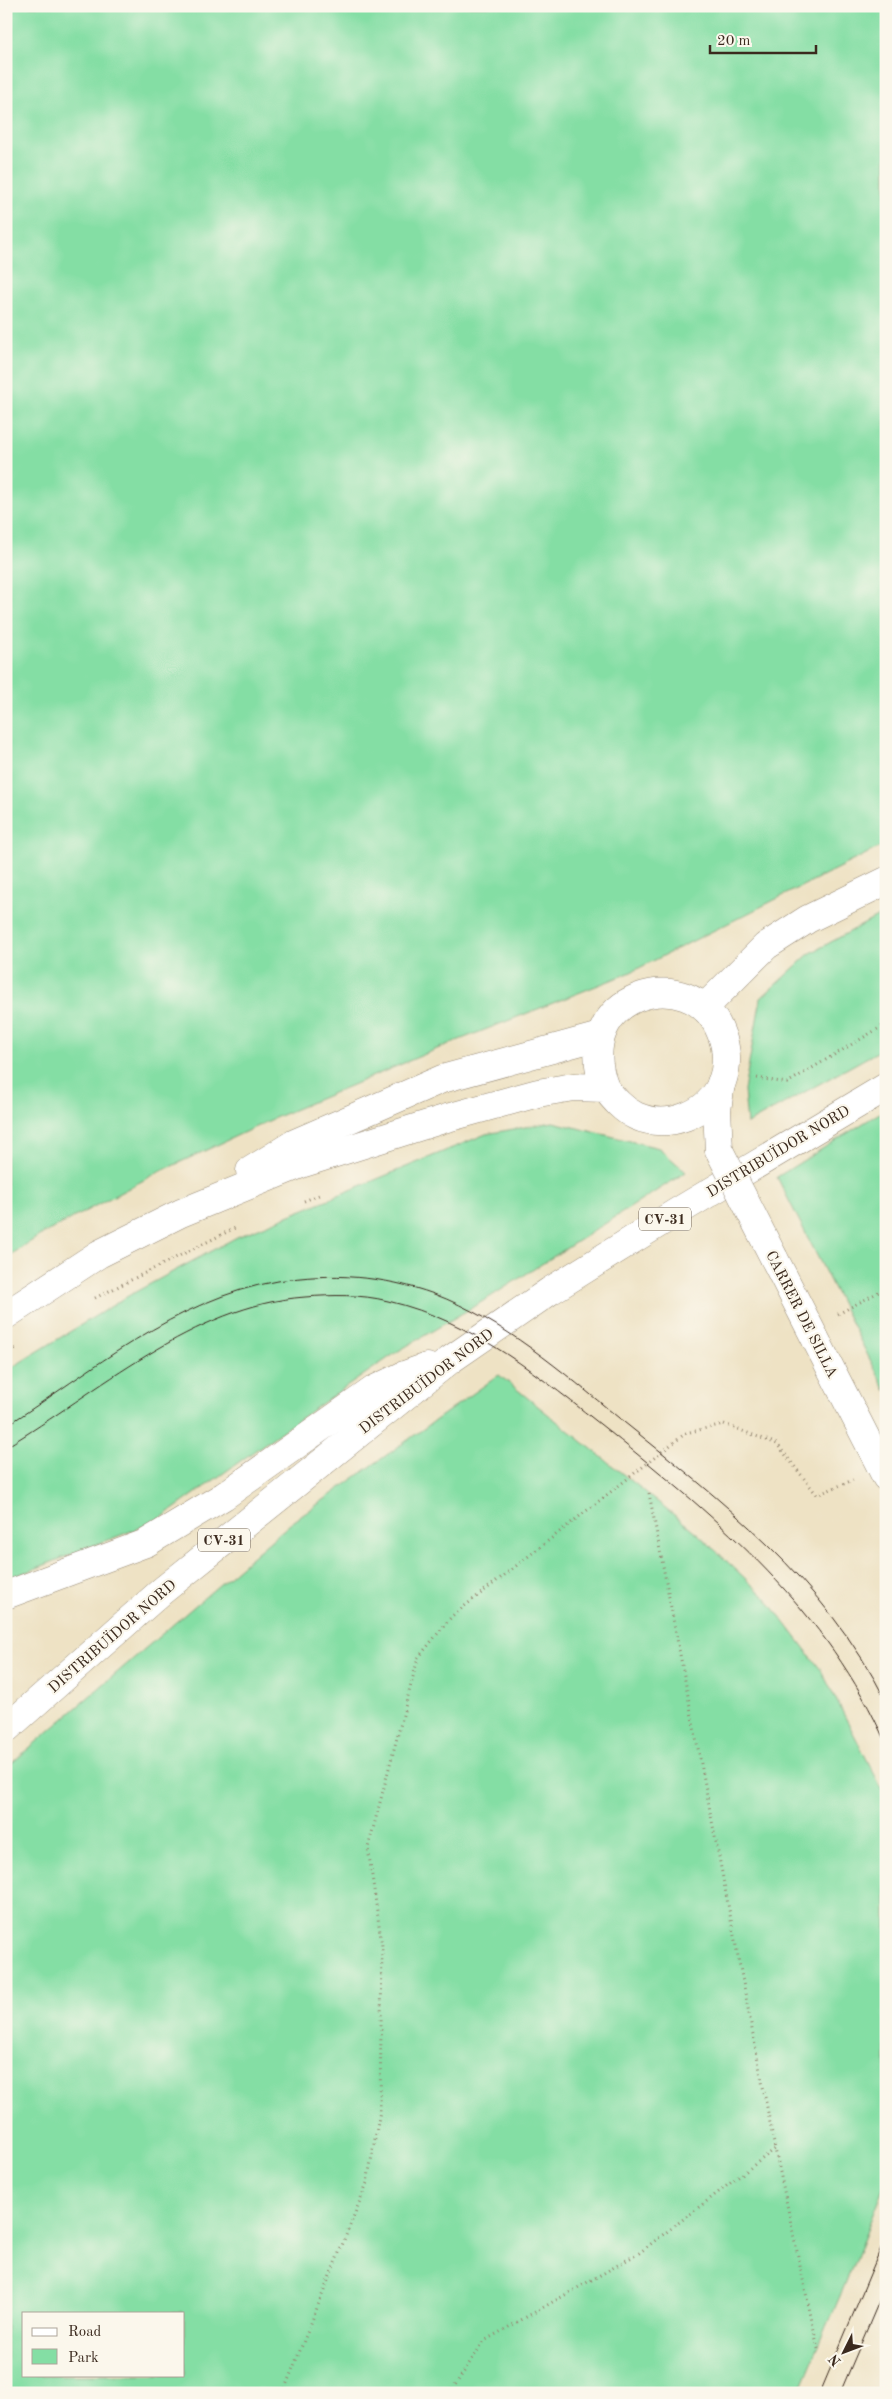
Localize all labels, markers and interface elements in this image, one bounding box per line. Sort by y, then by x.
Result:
scale bar [710,22,816,54]
text: 20 m [717,34,751,49]
street label: DISTRIBUÏDOR NORD [703,1101,853,1201]
road number: CV-31 [639,1208,691,1230]
street label: CARRER DE SILLA [762,1249,839,1381]
street label: DISTRIBUÏDOR NORD [355,1325,497,1437]
road number: CV-31 [198,1528,250,1552]
street label: DISTRIBUÏDOR NORD [44,1576,180,1696]
legend [22,2312,185,2376]
text: Road [68,2325,102,2340]
north arrow [820,2326,870,2376]
text: Park [68,2351,99,2366]
text: N [826,2351,844,2369]

